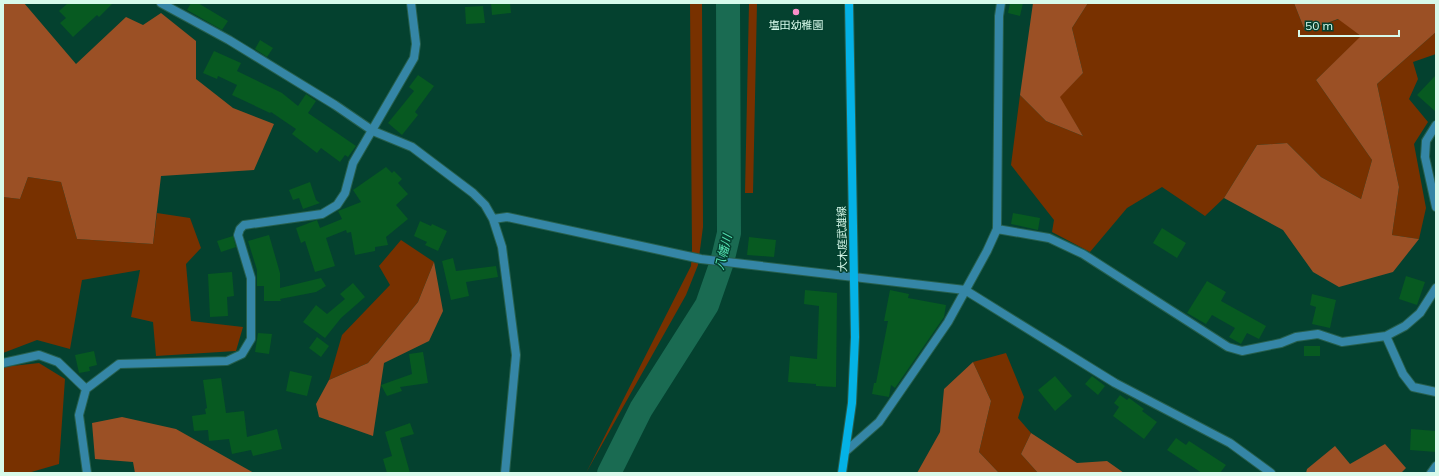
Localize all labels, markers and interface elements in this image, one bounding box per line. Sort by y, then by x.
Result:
marker: 塩田幼稚園 [791,7,801,17]
scale bar [1299,12,1399,38]
place label: 塩田幼稚園 [769,18,824,32]
text: 50 m [1305,18,1333,33]
street label: 大木庭武雄線 [834,206,850,272]
water label: 八幡川 [711,231,735,271]

